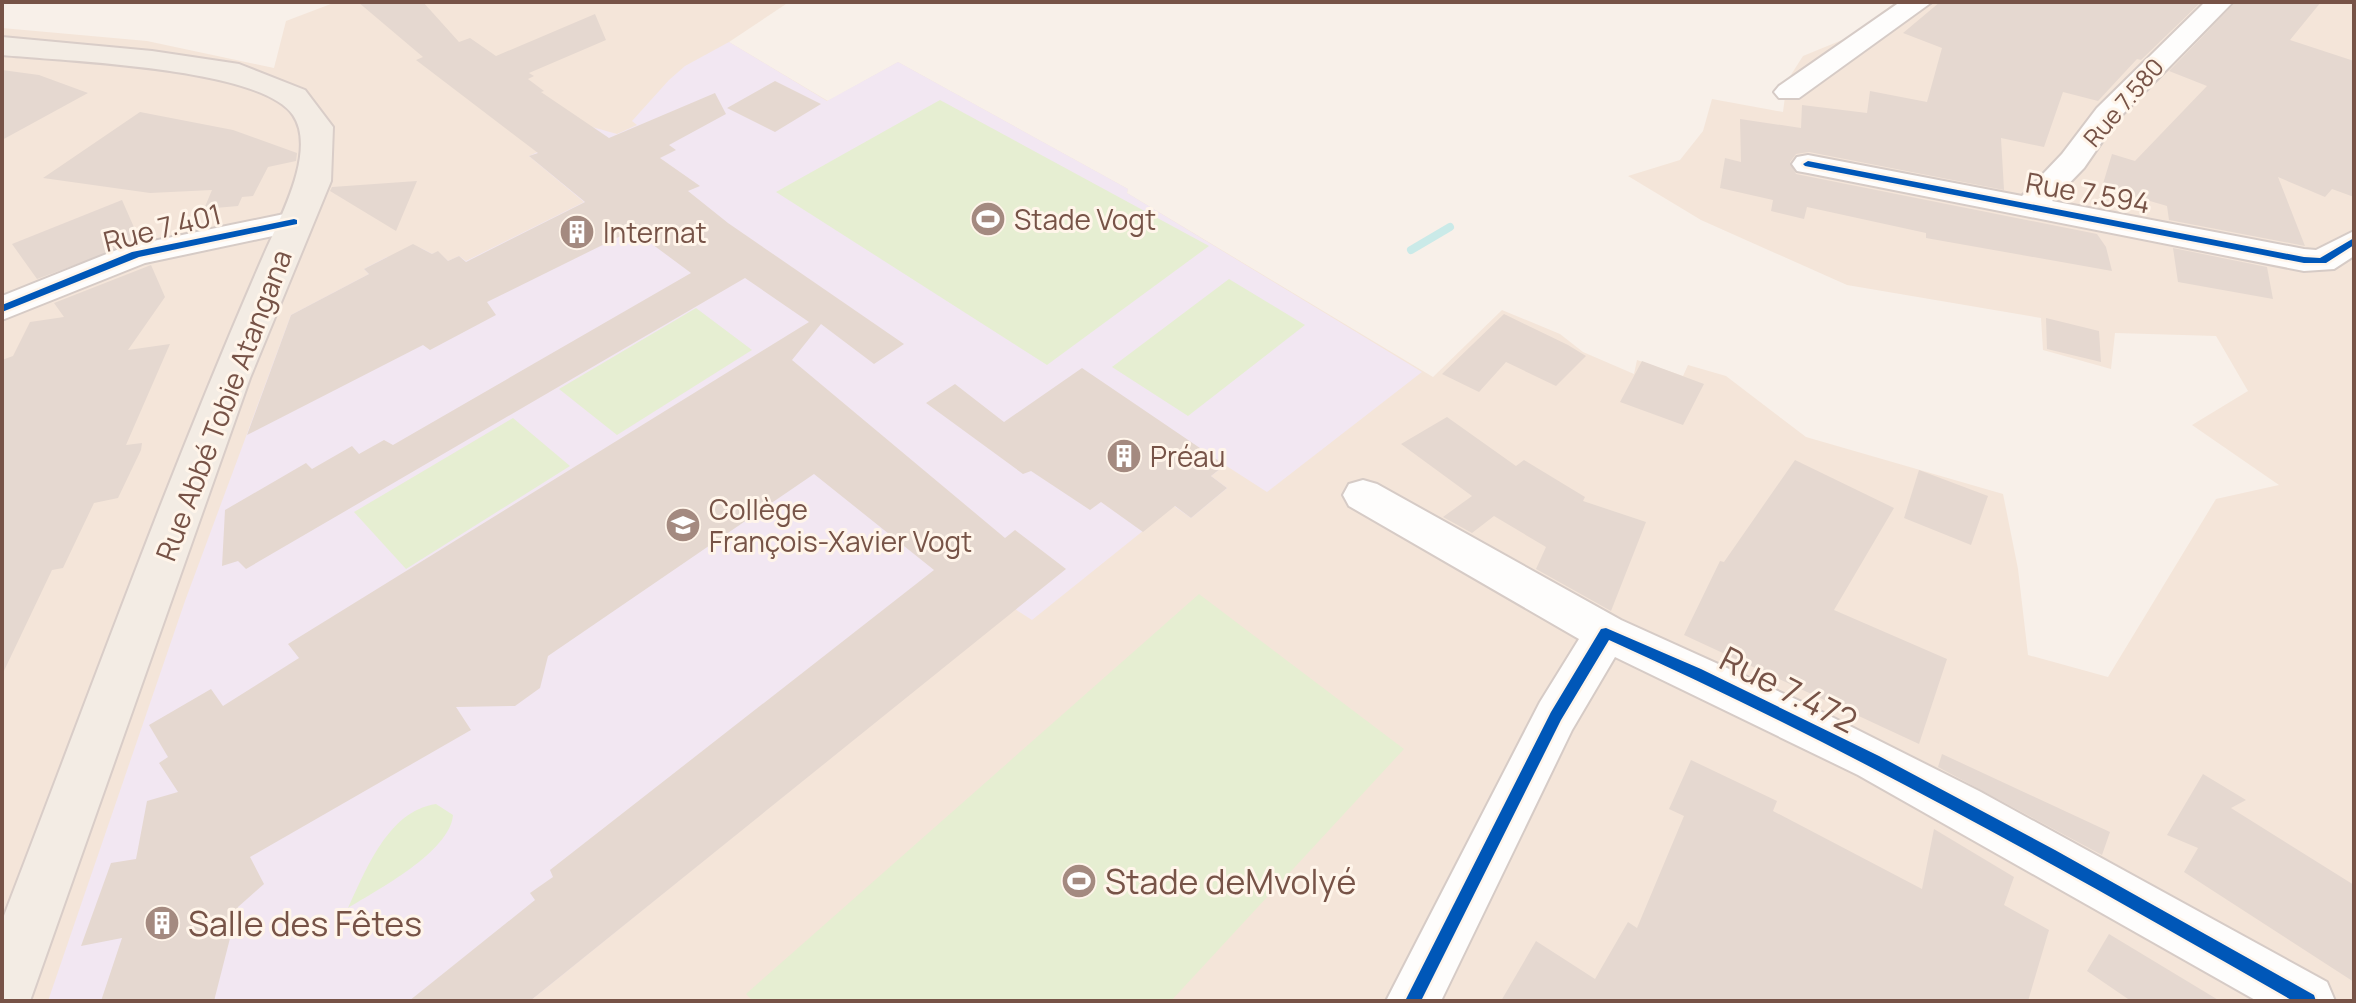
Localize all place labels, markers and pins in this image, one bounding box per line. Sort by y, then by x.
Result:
sports icon: Stade Vogt [969,200,1007,238]
place label: Stade Vogt [1014,200,1156,238]
building icon: Internat [558,213,596,251]
place label: Internat [603,213,707,251]
building icon: Préau [1105,437,1143,475]
place label: Préau [1150,437,1225,475]
place label: Collège François-Xavier Vogt [709,490,972,560]
school or university icon: Collège François-Xavier Vogt [664,506,702,544]
place label: Stade deMvolyé [1105,858,1356,904]
sports icon: Stade deMvolyé [1060,862,1098,900]
place label: Salle des Fêtes [188,900,422,946]
building icon: Salle des Fêtes [143,904,181,942]

